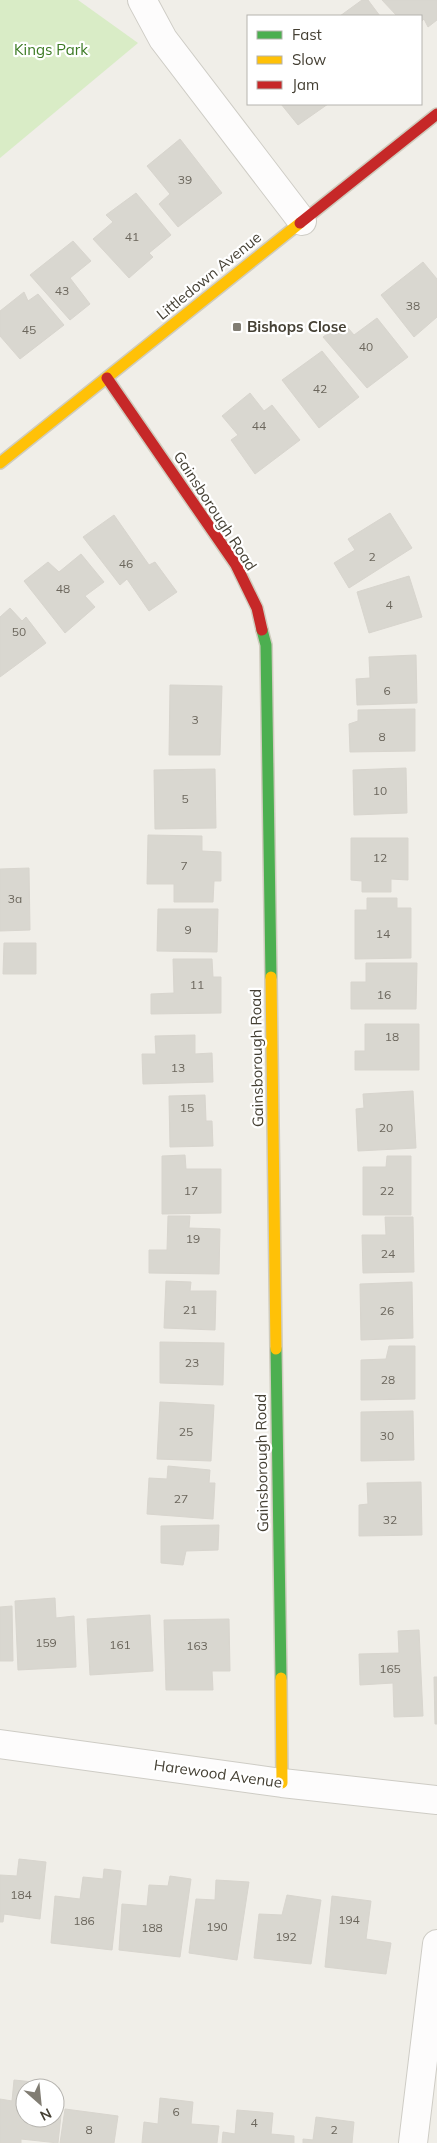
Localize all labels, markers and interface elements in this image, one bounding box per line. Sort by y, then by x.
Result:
legend [247,15,422,105]
text: Fast [292,25,322,44]
park label: Kings Park [14,40,88,59]
text: Slow [292,50,326,69]
text: Jam [292,75,319,94]
house number: 39 [178,172,192,187]
street label: Littledown Avenue [152,228,265,324]
house number: 41 [125,229,139,244]
house number: 43 [55,283,69,298]
house number: 38 [406,298,420,313]
place label: Bishops Close [247,317,346,336]
marker: Bishops Close [231,321,243,333]
house number: 45 [22,322,36,337]
house number: 40 [359,339,373,354]
house number: 42 [313,381,327,396]
house number: 44 [252,418,266,433]
street label: Gainsborough Road [170,448,261,574]
house number: 2 [368,549,376,564]
house number: 46 [119,556,133,571]
house number: 48 [56,581,70,596]
house number: 4 [385,597,393,612]
house number: 50 [12,624,26,639]
house number: 6 [383,683,391,698]
house number: 3 [191,712,199,727]
house number: 8 [378,729,386,744]
house number: 10 [373,783,387,798]
house number: 5 [181,791,189,806]
house number: 12 [373,850,387,865]
house number: 7 [180,858,188,873]
house number: 3a [8,891,22,906]
house number: 9 [184,922,192,937]
house number: 14 [376,926,390,941]
house number: 11 [190,977,204,992]
house number: 16 [377,987,391,1002]
street label: Gainsborough Road [246,989,267,1127]
house number: 18 [385,1029,399,1044]
house number: 13 [171,1060,185,1075]
house number: 15 [180,1100,194,1115]
house number: 20 [379,1120,393,1135]
house number: 17 [184,1183,198,1198]
house number: 22 [380,1183,394,1198]
house number: 19 [186,1231,200,1246]
house number: 24 [381,1246,395,1261]
house number: 21 [183,1302,197,1317]
house number: 26 [380,1303,394,1318]
house number: 23 [185,1355,199,1370]
house number: 28 [381,1372,395,1387]
street label: Gainsborough Road [251,1394,272,1532]
house number: 25 [179,1424,193,1439]
house number: 30 [380,1428,394,1443]
house number: 27 [174,1491,188,1506]
house number: 32 [383,1512,397,1527]
house number: 159 [35,1635,57,1650]
house number: 161 [109,1637,131,1652]
house number: 163 [186,1638,208,1653]
house number: 165 [379,1661,401,1676]
street label: Harewood Avenue [153,1755,283,1792]
house number: 184 [10,1887,32,1902]
house number: 194 [338,1912,360,1927]
house number: 186 [73,1913,95,1928]
house number: 190 [206,1919,228,1934]
house number: 188 [141,1920,163,1935]
house number: 192 [275,1929,297,1944]
north arrow [15,2078,65,2128]
text: N [37,2104,55,2125]
house number: 6 [172,2104,180,2119]
house number: 4 [250,2115,258,2130]
house number: 8 [85,2122,93,2137]
house number: 2 [330,2122,338,2137]

